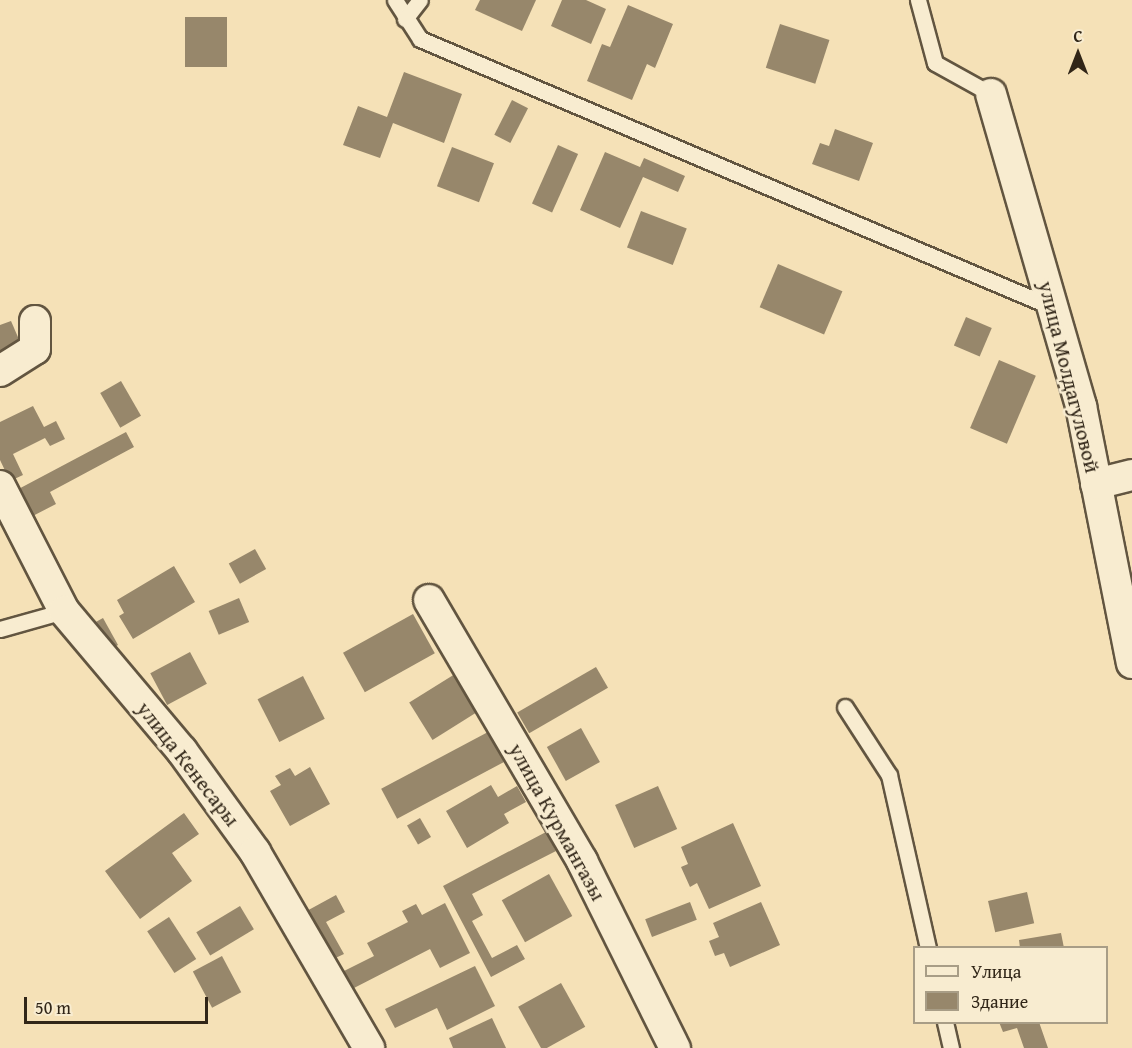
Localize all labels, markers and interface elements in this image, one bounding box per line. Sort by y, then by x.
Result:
north arrow [1048,24,1108,84]
text: С [1073,24,1083,48]
street label: улица Молдагуловой [1033,278,1105,476]
street label: улица Кенесары [131,697,245,831]
street label: улица Курмангазы [503,739,611,905]
legend [913,946,1108,1024]
text: Улица [971,958,1021,985]
scale bar [27,985,212,1023]
text: Здание [971,988,1028,1015]
text: 50 m [35,994,71,1021]

